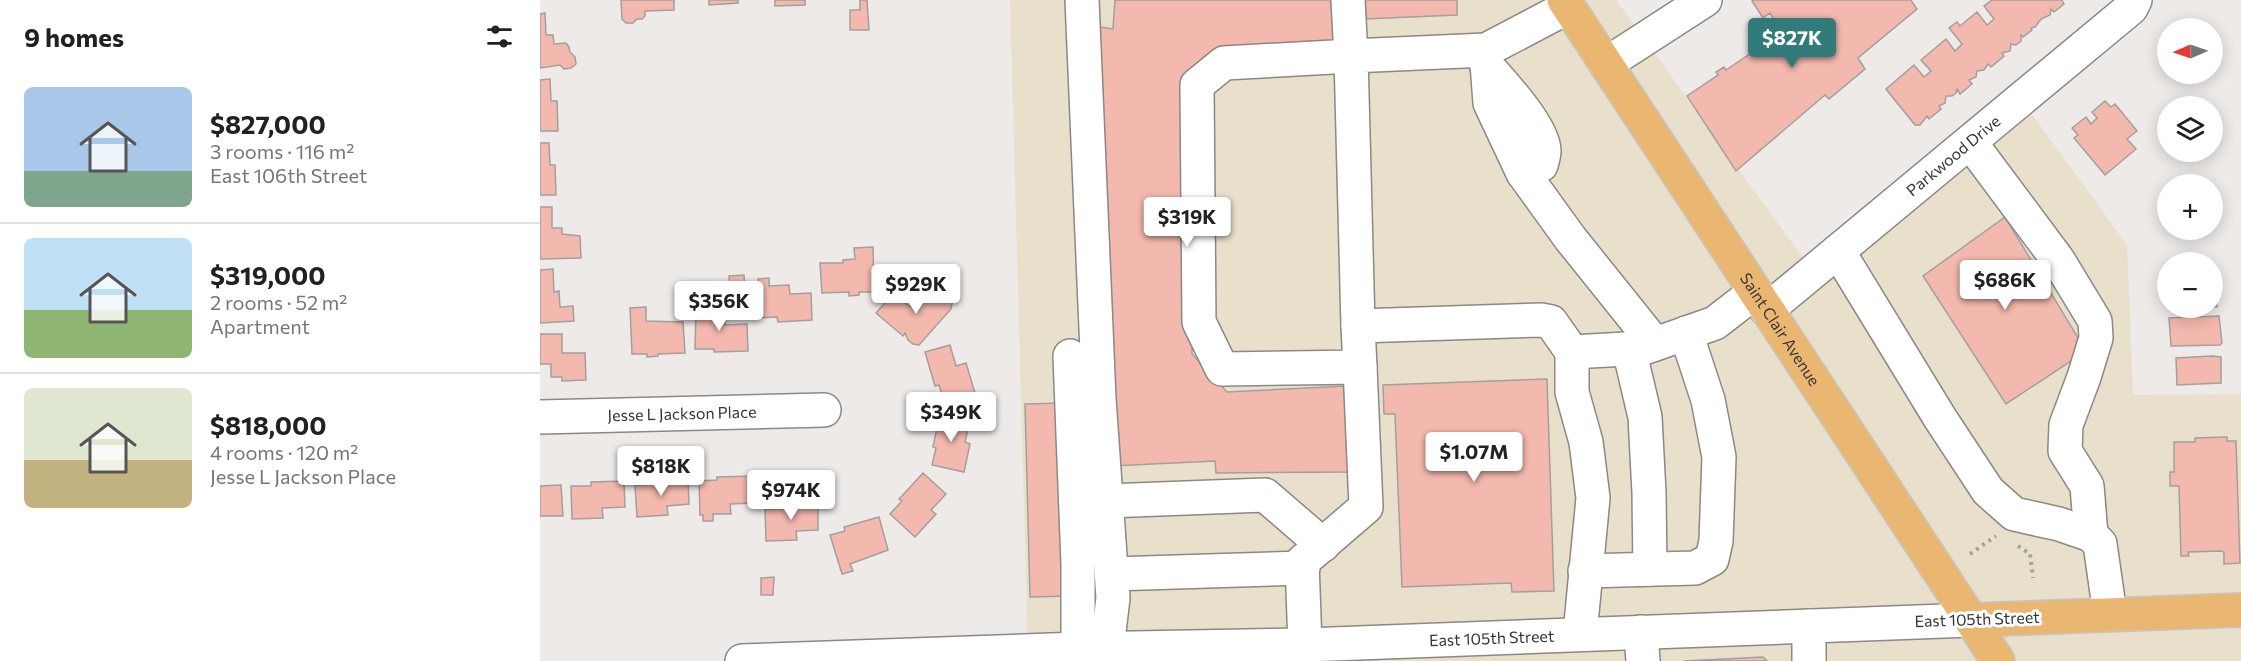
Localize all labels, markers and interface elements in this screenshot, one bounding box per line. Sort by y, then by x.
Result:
pin: $827K [1750,18,1834,69]
north arrow [2157,18,2223,84]
map controls [2157,18,2223,318]
icon: filters [483,20,516,53]
text: 9 homes [24,21,124,52]
text: $827K [1762,25,1822,49]
button: layers [2157,96,2223,162]
text: $827,000 [210,108,326,139]
icon: home [72,111,144,183]
street label: Parkwood Drive [1902,111,2004,200]
text: 3 rooms · 116 m² [210,139,354,163]
text: East 106th Street [210,163,367,187]
button: + [2157,174,2223,240]
pin: $319K [1145,197,1229,248]
text: $319K [1158,204,1216,228]
button: − [2157,252,2223,318]
text: $319,000 [210,259,326,290]
pin: $686K [1963,260,2047,311]
icon: home [72,262,144,334]
pin: $929K [874,264,958,315]
text: $686K [1974,267,2036,291]
street label: Saint Clair Avenue [1737,269,1825,389]
text: $929K [885,271,947,295]
pin: $356K [677,281,761,332]
text: $356K [688,288,750,312]
text: 2 rooms · 52 m² [210,290,347,314]
text: Apartment [210,314,310,338]
pin: $349K [909,392,993,443]
text: $349K [920,399,982,423]
street label: Jesse L Jackson Place [607,402,757,424]
text: $818,000 [210,409,326,440]
icon: home [72,412,144,484]
pin: $1.07M [1425,432,1523,483]
text: $1.07M [1440,439,1508,463]
text: 4 rooms · 120 m² [210,440,358,464]
pin: $818K [619,446,703,497]
text: $818K [631,453,691,477]
text: Jesse L Jackson Place [210,464,396,488]
pin: $974K [749,470,833,521]
text: $974K [761,477,821,501]
street label: East 105th Street [1914,607,2040,630]
street label: East 105th Street [1429,626,1555,649]

